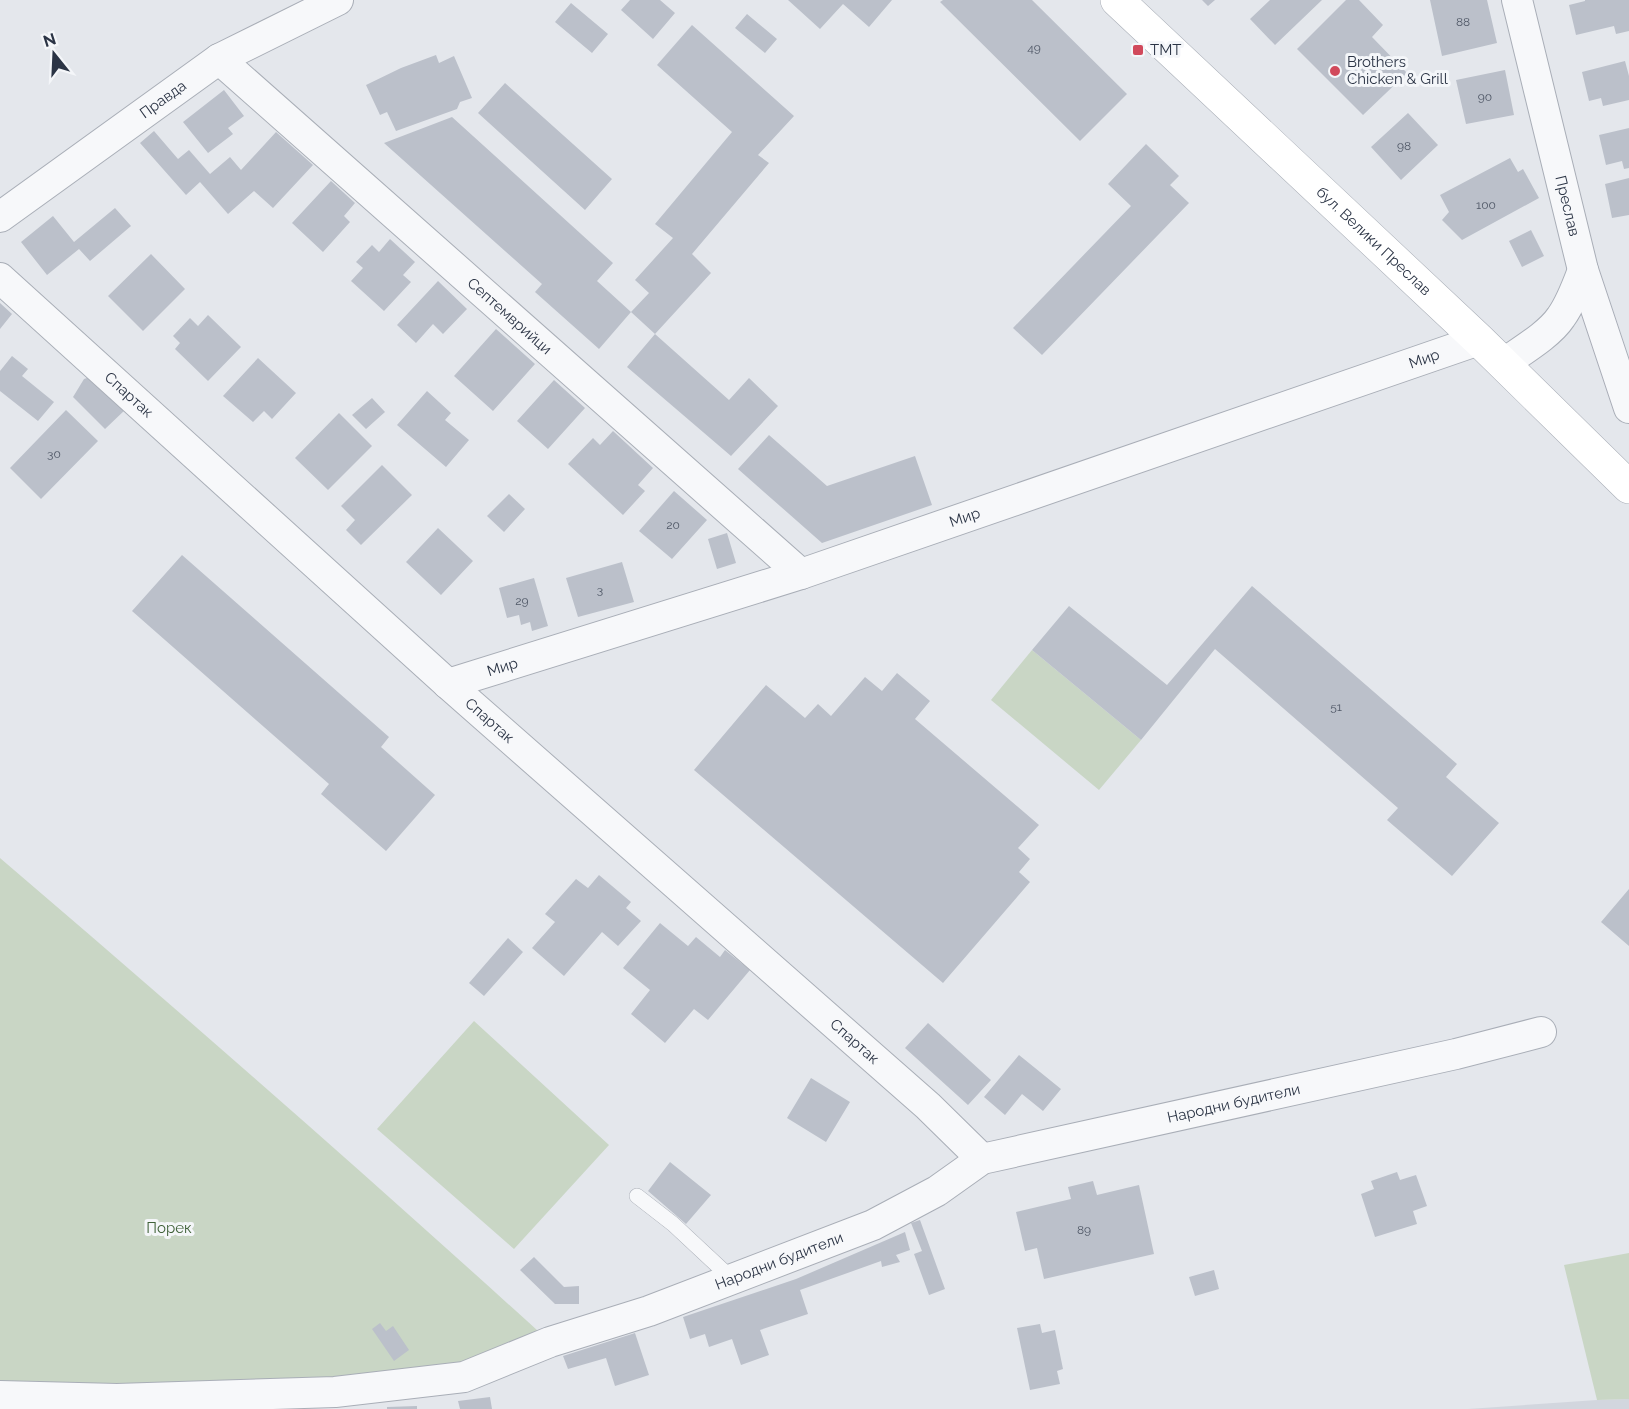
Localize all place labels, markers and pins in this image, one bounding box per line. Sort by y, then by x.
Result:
place label: ТМТ [1150,41,1181,59]
marker: ТМТ [1131,43,1145,57]
place label: Brothers Chicken & Grill [1347,53,1449,88]
marker: Brothers Chicken & Grill [1328,64,1342,78]

